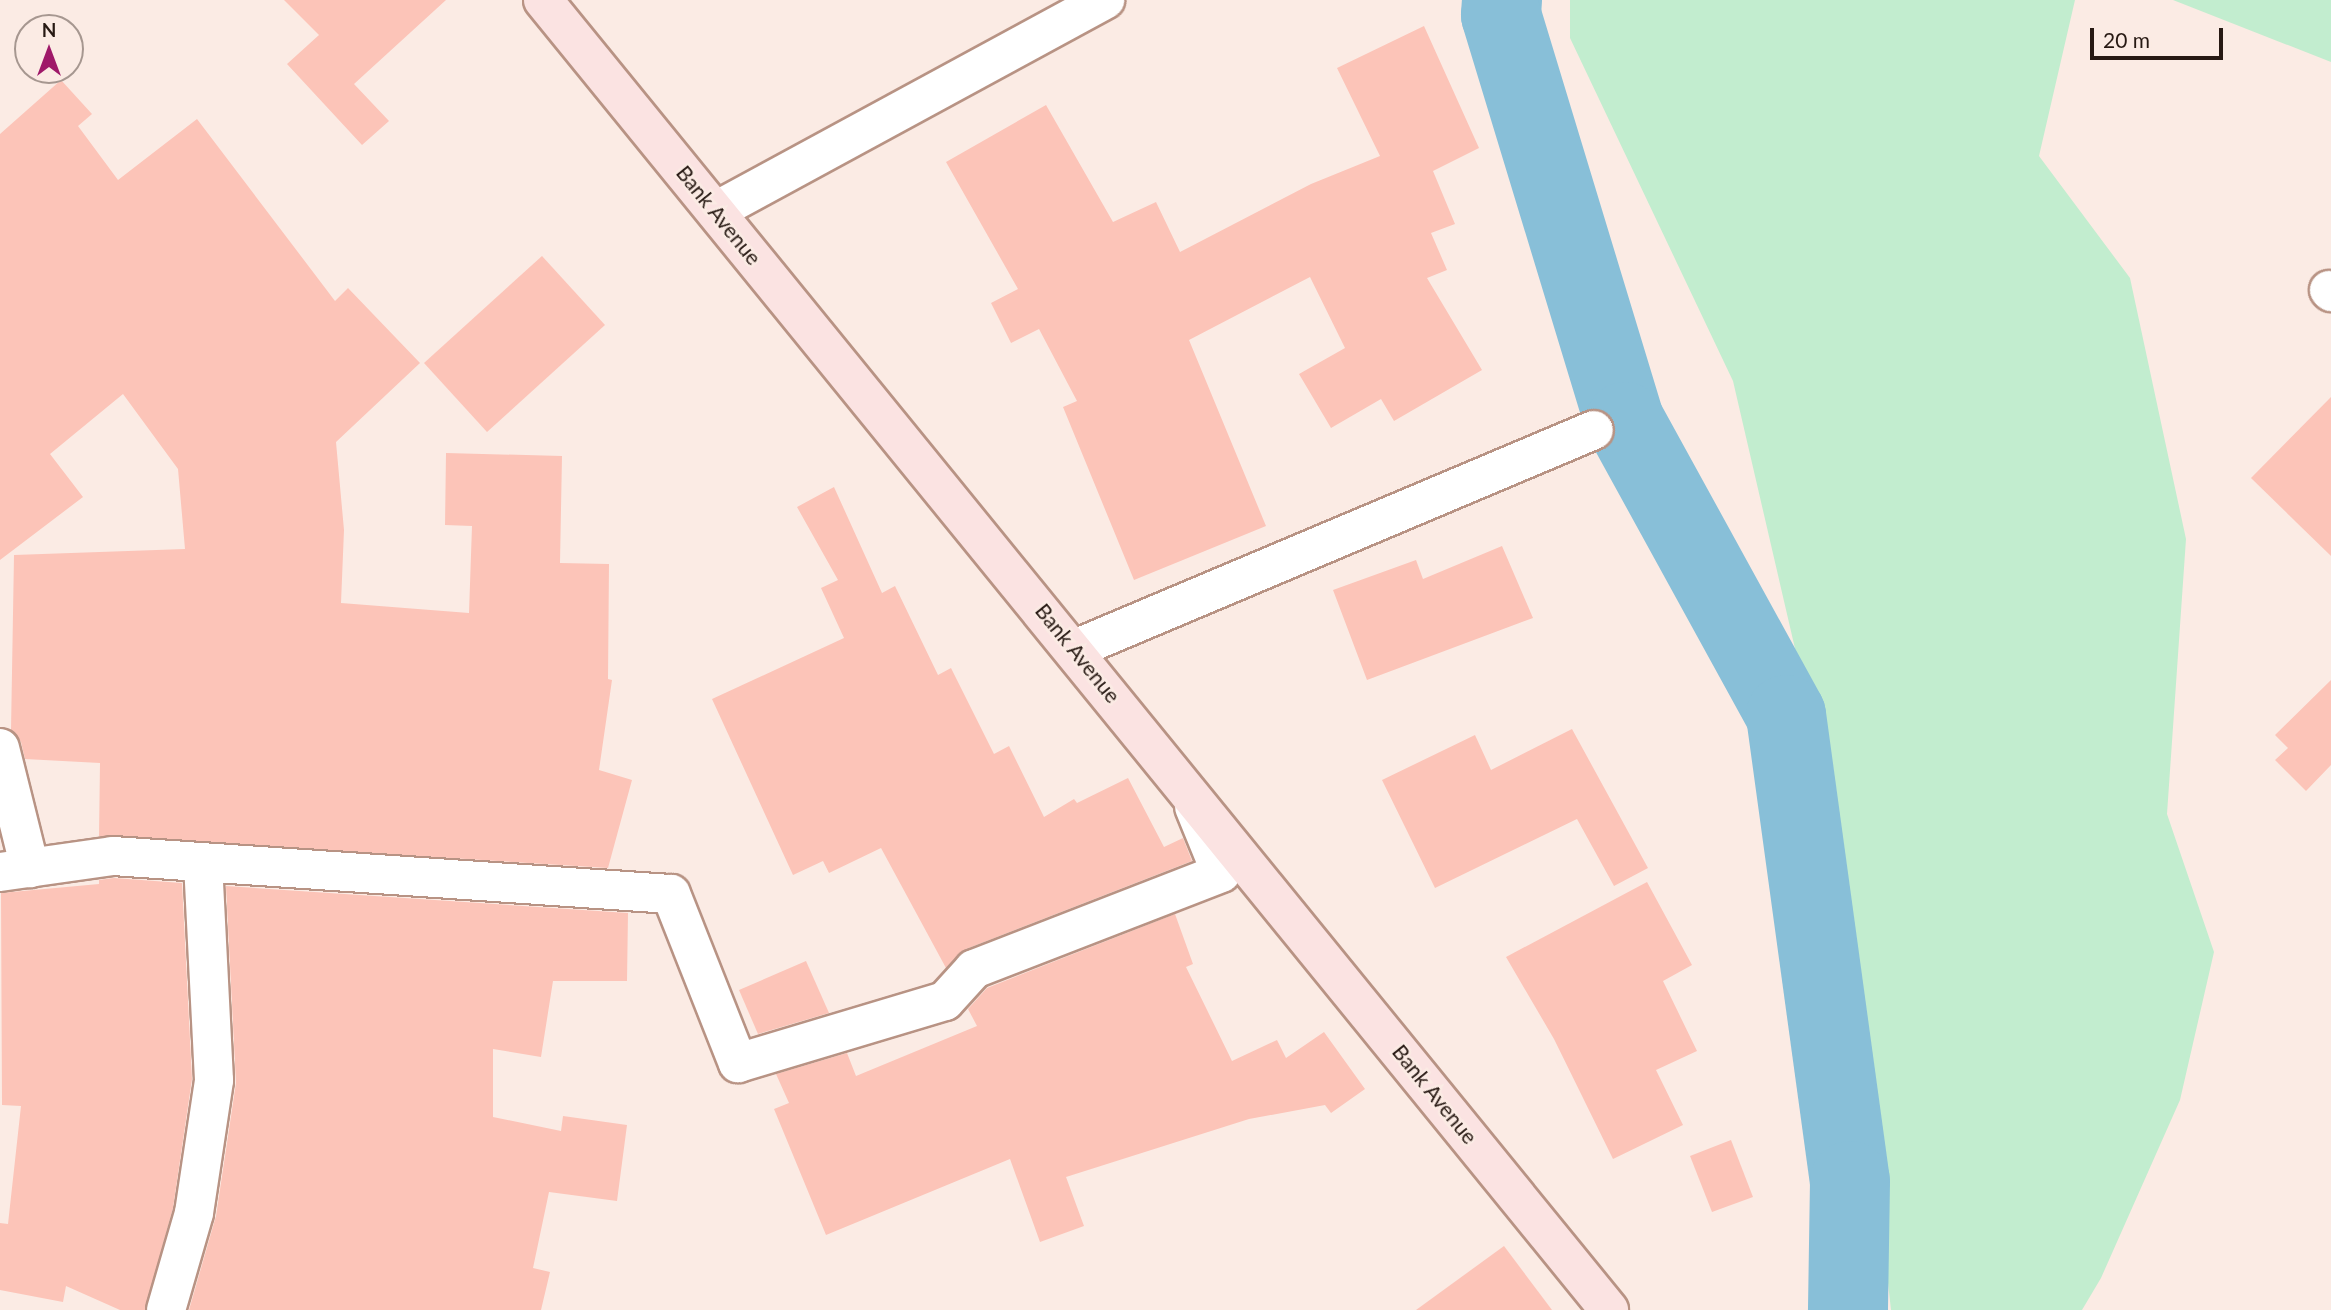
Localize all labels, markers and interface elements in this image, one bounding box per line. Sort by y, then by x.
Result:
north arrow [14,14,84,84]
scale bar [2093,14,2226,58]
text: N [42,18,56,41]
text: 20 m [2103,27,2150,52]
street label: Bank Avenue [671,160,767,270]
street label: Bank Avenue [1030,598,1126,708]
street label: Bank Avenue [1387,1039,1483,1149]

